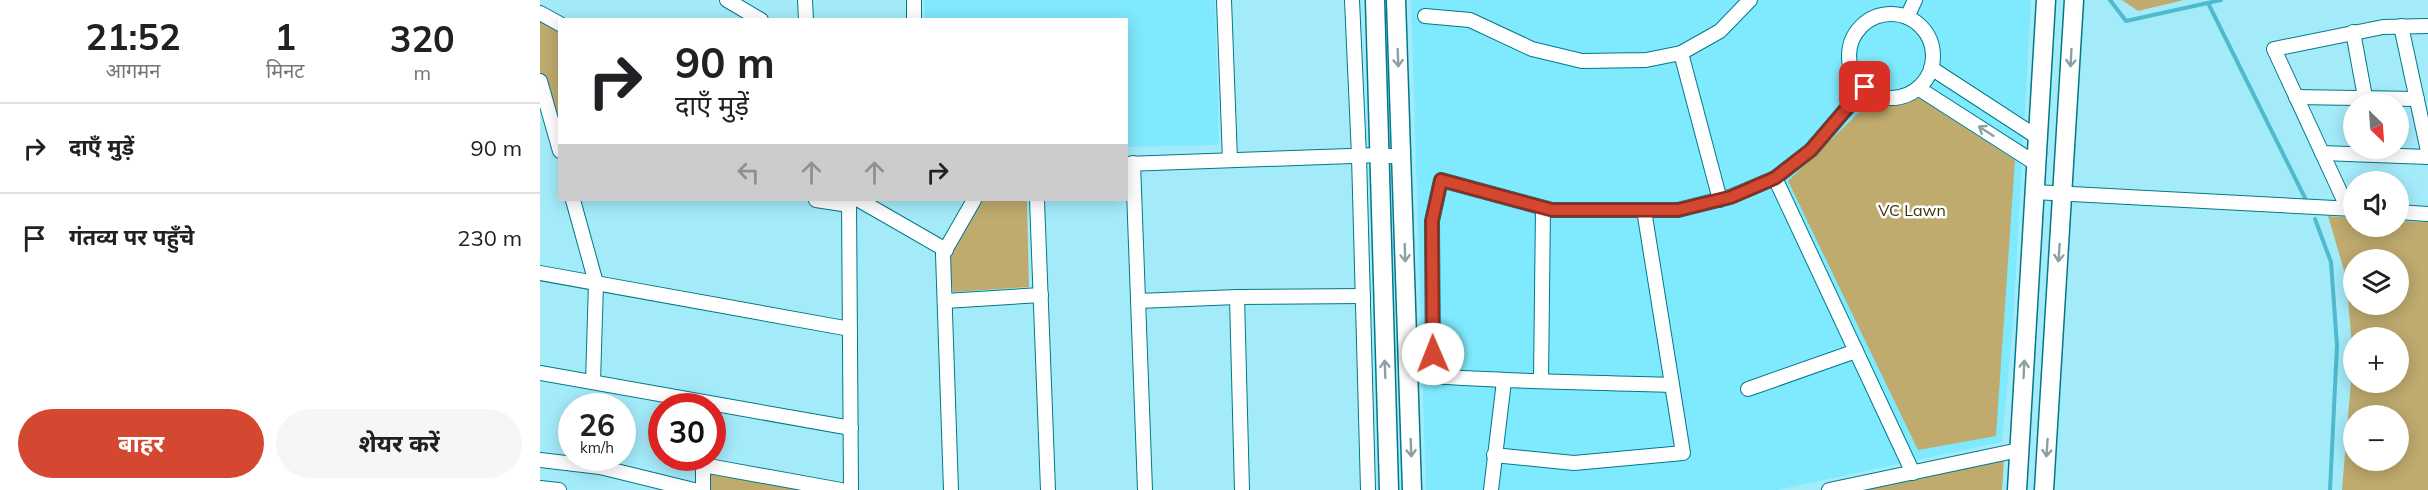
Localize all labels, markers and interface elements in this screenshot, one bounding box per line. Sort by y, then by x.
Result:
text: 21:52 [85,14,181,59]
text: 1 [274,14,296,59]
text: 320 [390,16,455,61]
text: 90 m [675,36,775,89]
icon: right [576,42,654,120]
one-way arrow [1392,48,1403,68]
one-way arrow [2065,48,2076,68]
text: आगमन [106,58,160,83]
text: मिनट [266,58,304,83]
text: m [413,60,431,85]
pin [1839,61,1890,112]
icon: arrive [1848,70,1881,103]
text: दाएँ मुड़ें [675,88,749,122]
north arrow [2343,93,2409,159]
map controls [2343,93,2409,471]
one-way arrow [1978,125,1995,137]
icon: right [18,132,51,165]
text: दाएँ मुड़ें [69,133,134,161]
text: 90 m [471,134,522,162]
icon: left [732,156,765,189]
icon: ahead [795,156,828,189]
icon: ahead [858,156,891,189]
icon: right [921,156,954,189]
button: sound [2343,171,2409,237]
park label: VC Lawn [1878,200,1946,220]
icon: arrive [18,222,51,255]
text: गंतव्य पर पहुँचे [69,223,194,251]
text: 230 m [457,224,522,252]
one-way arrow [1399,243,1410,263]
one-way arrow [2053,243,2064,262]
button: layers [2343,249,2409,315]
position arrow [1401,322,1465,386]
button: + [2343,327,2409,393]
one-way arrow [1380,359,1391,379]
one-way arrow [2018,359,2029,379]
speed limit sign: 30 [648,393,726,471]
button: − [2343,405,2409,471]
text: 26 [579,406,615,444]
button: बाहर [18,409,264,478]
button: शेयर करें [276,409,522,478]
one-way arrow [2041,437,2052,457]
text: km/h [580,438,614,457]
one-way arrow [1405,438,1417,458]

